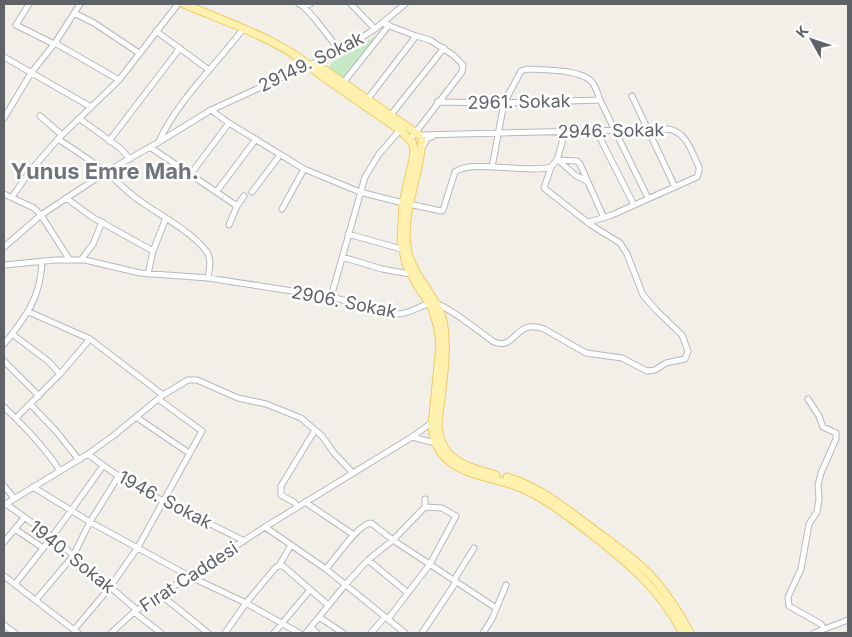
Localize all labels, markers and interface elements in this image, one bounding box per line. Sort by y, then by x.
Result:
north arrow [787,15,837,65]
text: K [792,22,811,41]
street label: 29149. Sokak [255,27,367,96]
street label: 2961. Sokak [467,90,571,113]
street label: 2946. Sokak [557,119,665,142]
district label: Yunus Emre Mah. [11,158,199,184]
street label: 2906. Sokak [290,281,398,322]
street label: 1946. Sokak [115,466,216,533]
street label: 1940. Sokak [26,516,119,597]
street label: Fırat Caddesi [136,537,242,616]

